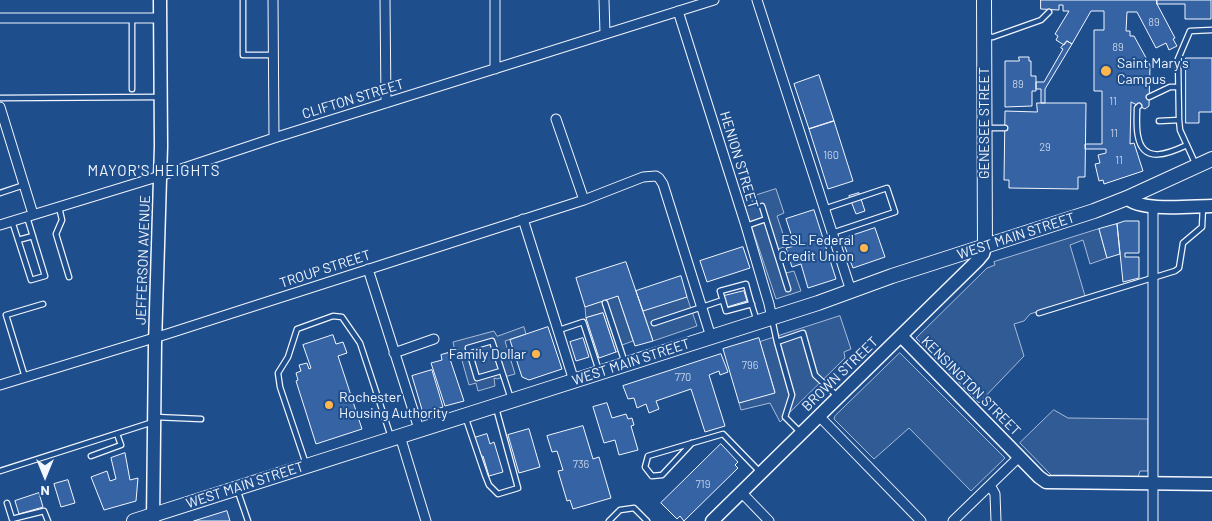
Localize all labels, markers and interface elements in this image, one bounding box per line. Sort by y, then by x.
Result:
house number: 89 [1148,15,1160,29]
house number: 89 [1112,40,1124,54]
place label: Saint Mary's Campus [1117,55,1189,88]
marker: Saint Mary's Campus [1099,64,1113,78]
street label: GENESEE STREET [976,67,992,179]
street label: CLIFTON STREET [300,76,406,122]
house number: 89 [1012,77,1024,91]
house number: 11 [1109,94,1117,108]
street label: HENION STREET [716,109,762,211]
house number: 11 [1110,126,1118,140]
house number: 29 [1039,140,1051,154]
house number: 160 [823,148,839,162]
house number: 11 [1115,153,1123,167]
district label: MAYOR'S HEIGHTS [86,162,222,180]
street label: JEFFERSON AVENUE [132,195,154,325]
street label: WEST MAIN STREET [955,209,1077,263]
place label: ESL Federal Credit Union [779,232,854,264]
marker: ESL Federal Credit Union [858,242,870,254]
street label: TROUP STREET [277,246,373,292]
street label: BROWN STREET [798,333,882,415]
street label: KENSINGTON STREET [918,333,1024,439]
street label: WEST MAIN STREET [570,335,692,389]
place label: Family Dollar [449,346,526,362]
marker: Family Dollar [530,348,542,360]
house number: 796 [742,358,758,372]
house number: 770 [675,370,691,384]
place label: Rochester Housing Authority [339,389,448,422]
marker: Rochester Housing Authority [323,399,335,411]
north arrow [20,451,70,501]
house number: 736 [573,457,589,471]
street label: WEST MAIN STREET [184,458,306,512]
house number: 719 [696,477,710,491]
text: N [40,483,50,500]

